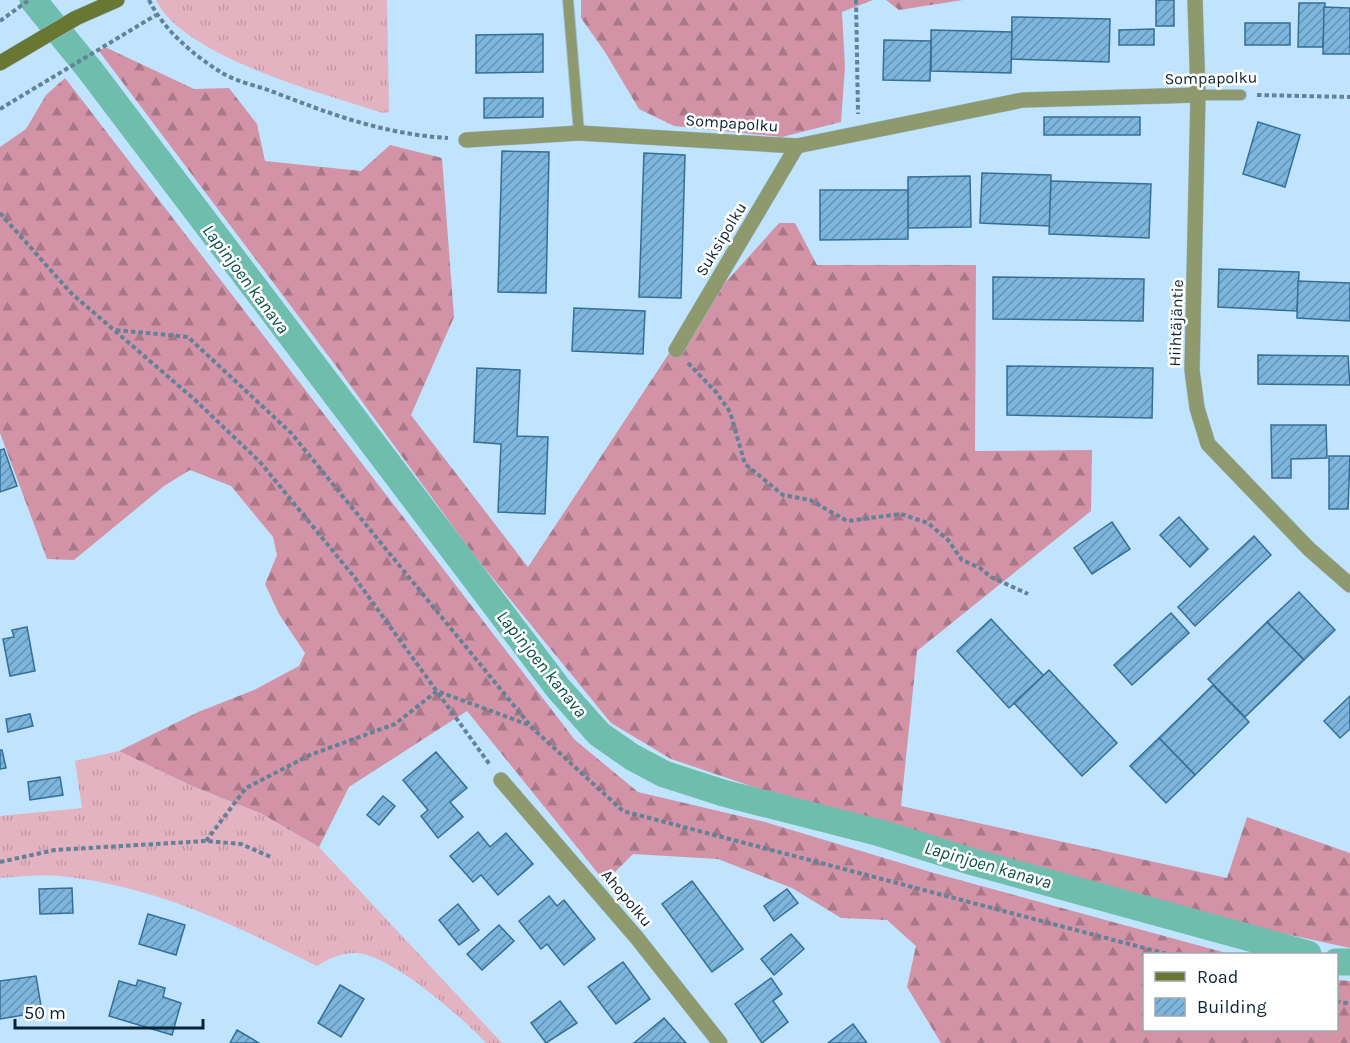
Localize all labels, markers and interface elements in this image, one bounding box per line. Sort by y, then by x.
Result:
street label: Sompapolku [1164,68,1258,88]
street label: Sompapolku [685,110,779,136]
street label: Suksipolku [692,199,750,279]
water label: Lapinjoen kanava [198,220,294,338]
street label: Hiihtäjäntie [1165,279,1187,367]
water label: Lapinjoen kanava [492,606,592,722]
water label: Lapinjoen kanava [922,836,1054,894]
street label: Ahopolku [598,866,656,930]
legend [1143,953,1338,1031]
text: Road [1197,966,1238,988]
scale bar [15,992,202,1030]
text: Building [1197,996,1267,1018]
text: 50 m [24,1002,66,1024]

